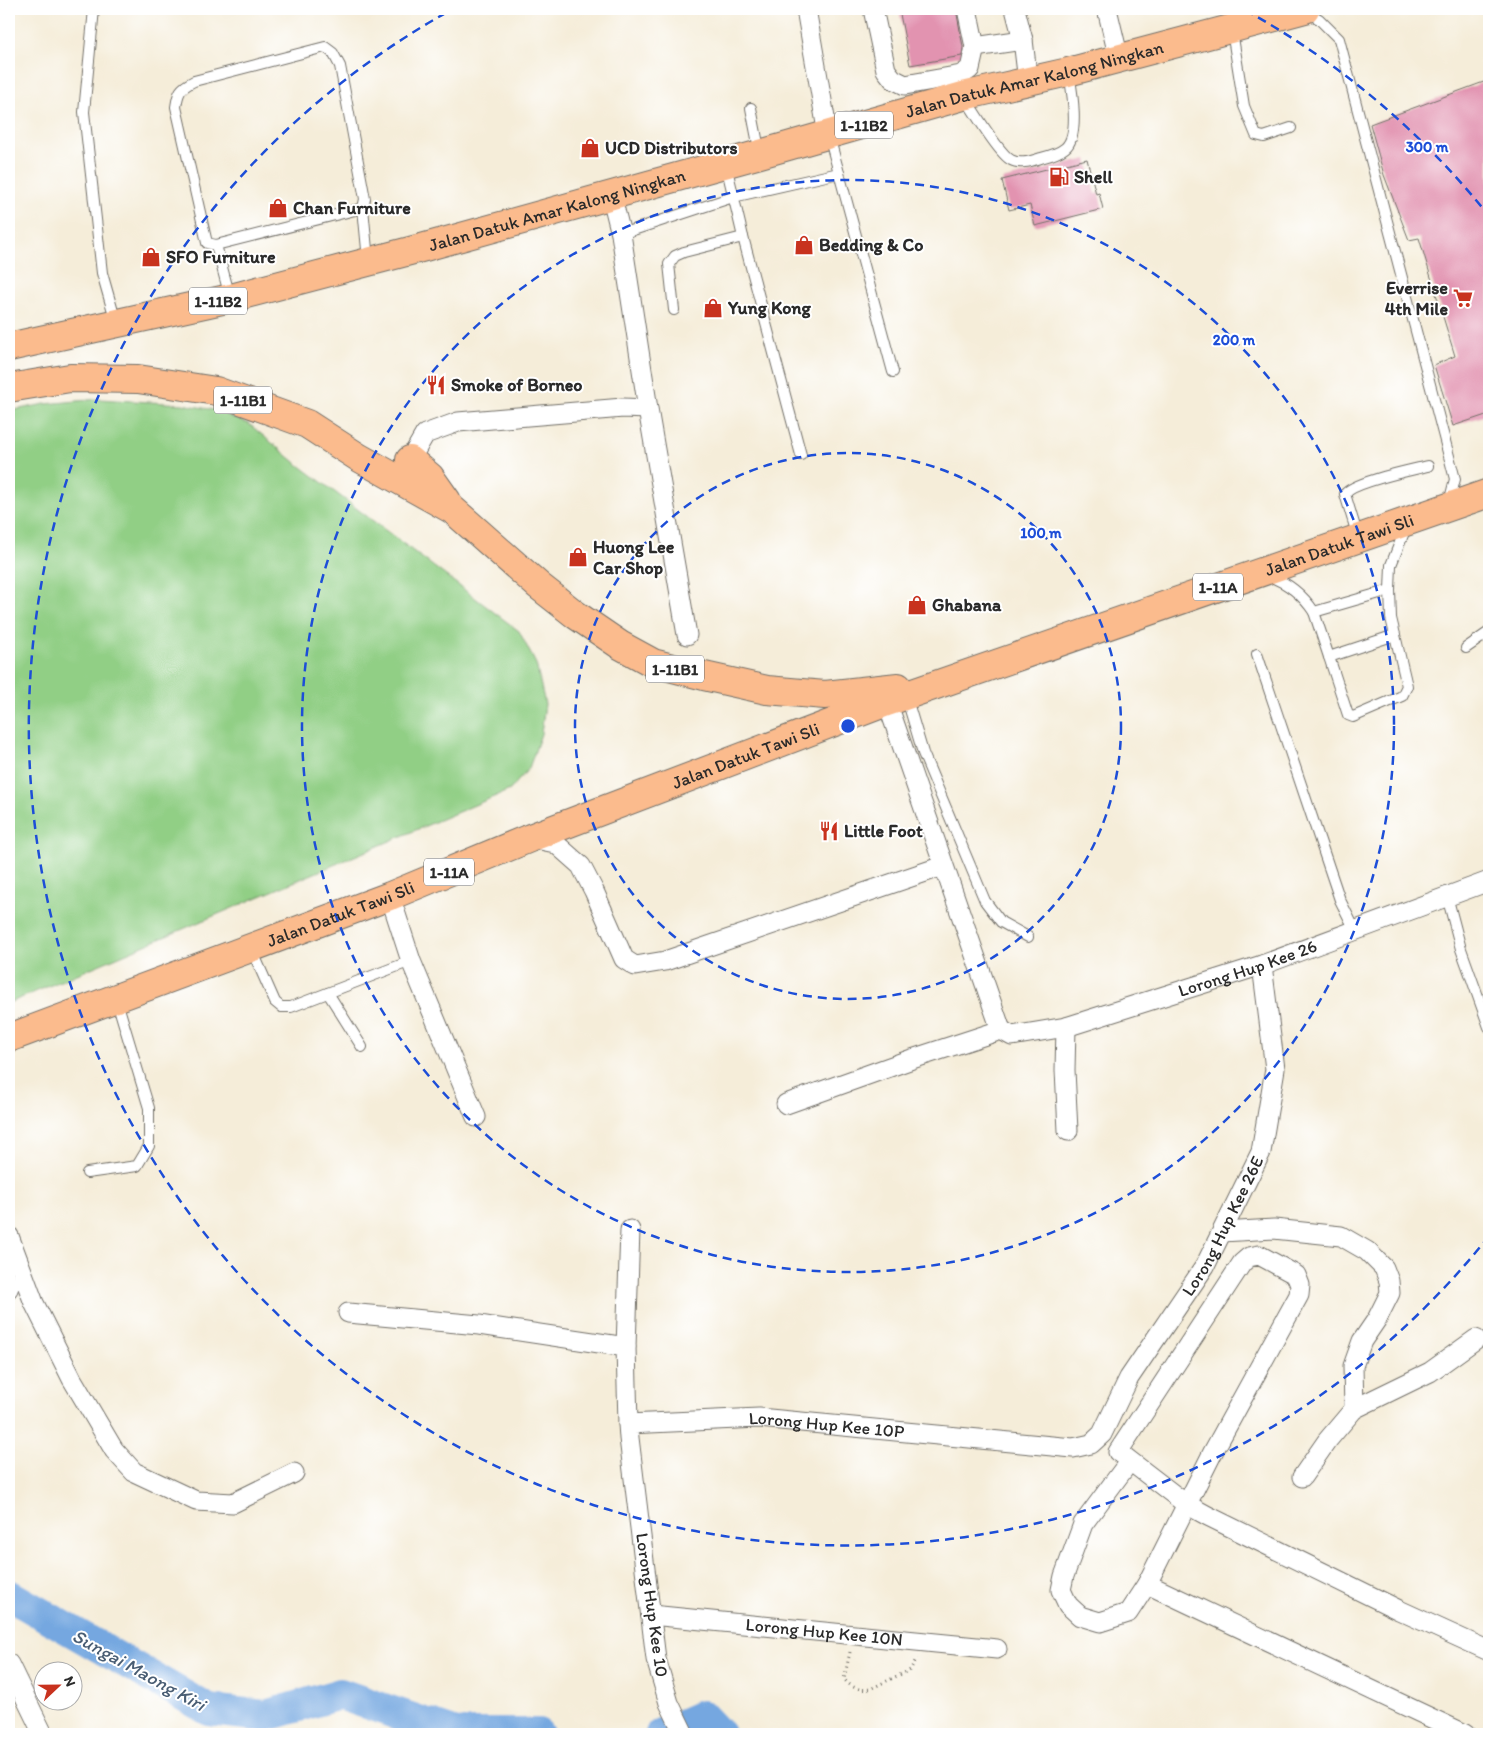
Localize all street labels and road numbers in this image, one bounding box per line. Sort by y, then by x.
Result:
street label: Jalan Datuk Amar Kalong Ningkan [903,36,1166,123]
road number: 1-11B2 [835,112,893,138]
street label: Jalan Datuk Amar Kalong Ningkan [426,164,688,256]
road number: 1-11B2 [189,288,247,314]
road number: 1-11B1 [214,386,272,414]
street label: Jalan Datuk Tawi Sli [1262,509,1417,581]
road number: 1-11A [1193,574,1243,600]
road number: 1-11B1 [646,656,704,682]
street label: Jalan Datuk Tawi Sli [669,718,823,794]
road number: 1-11A [424,859,474,886]
street label: Jalan Datuk Tawi Sli [264,876,418,952]
street label: Lorong Hup Kee 26 [1175,935,1320,1002]
street label: Lorong Hup Kee 26E [1177,1152,1268,1300]
street label: Lorong Hup Kee 10P [748,1407,906,1443]
street label: Lorong Hup Kee 10 [631,1531,673,1679]
street label: Lorong Hup Kee 10N [745,1613,904,1651]

